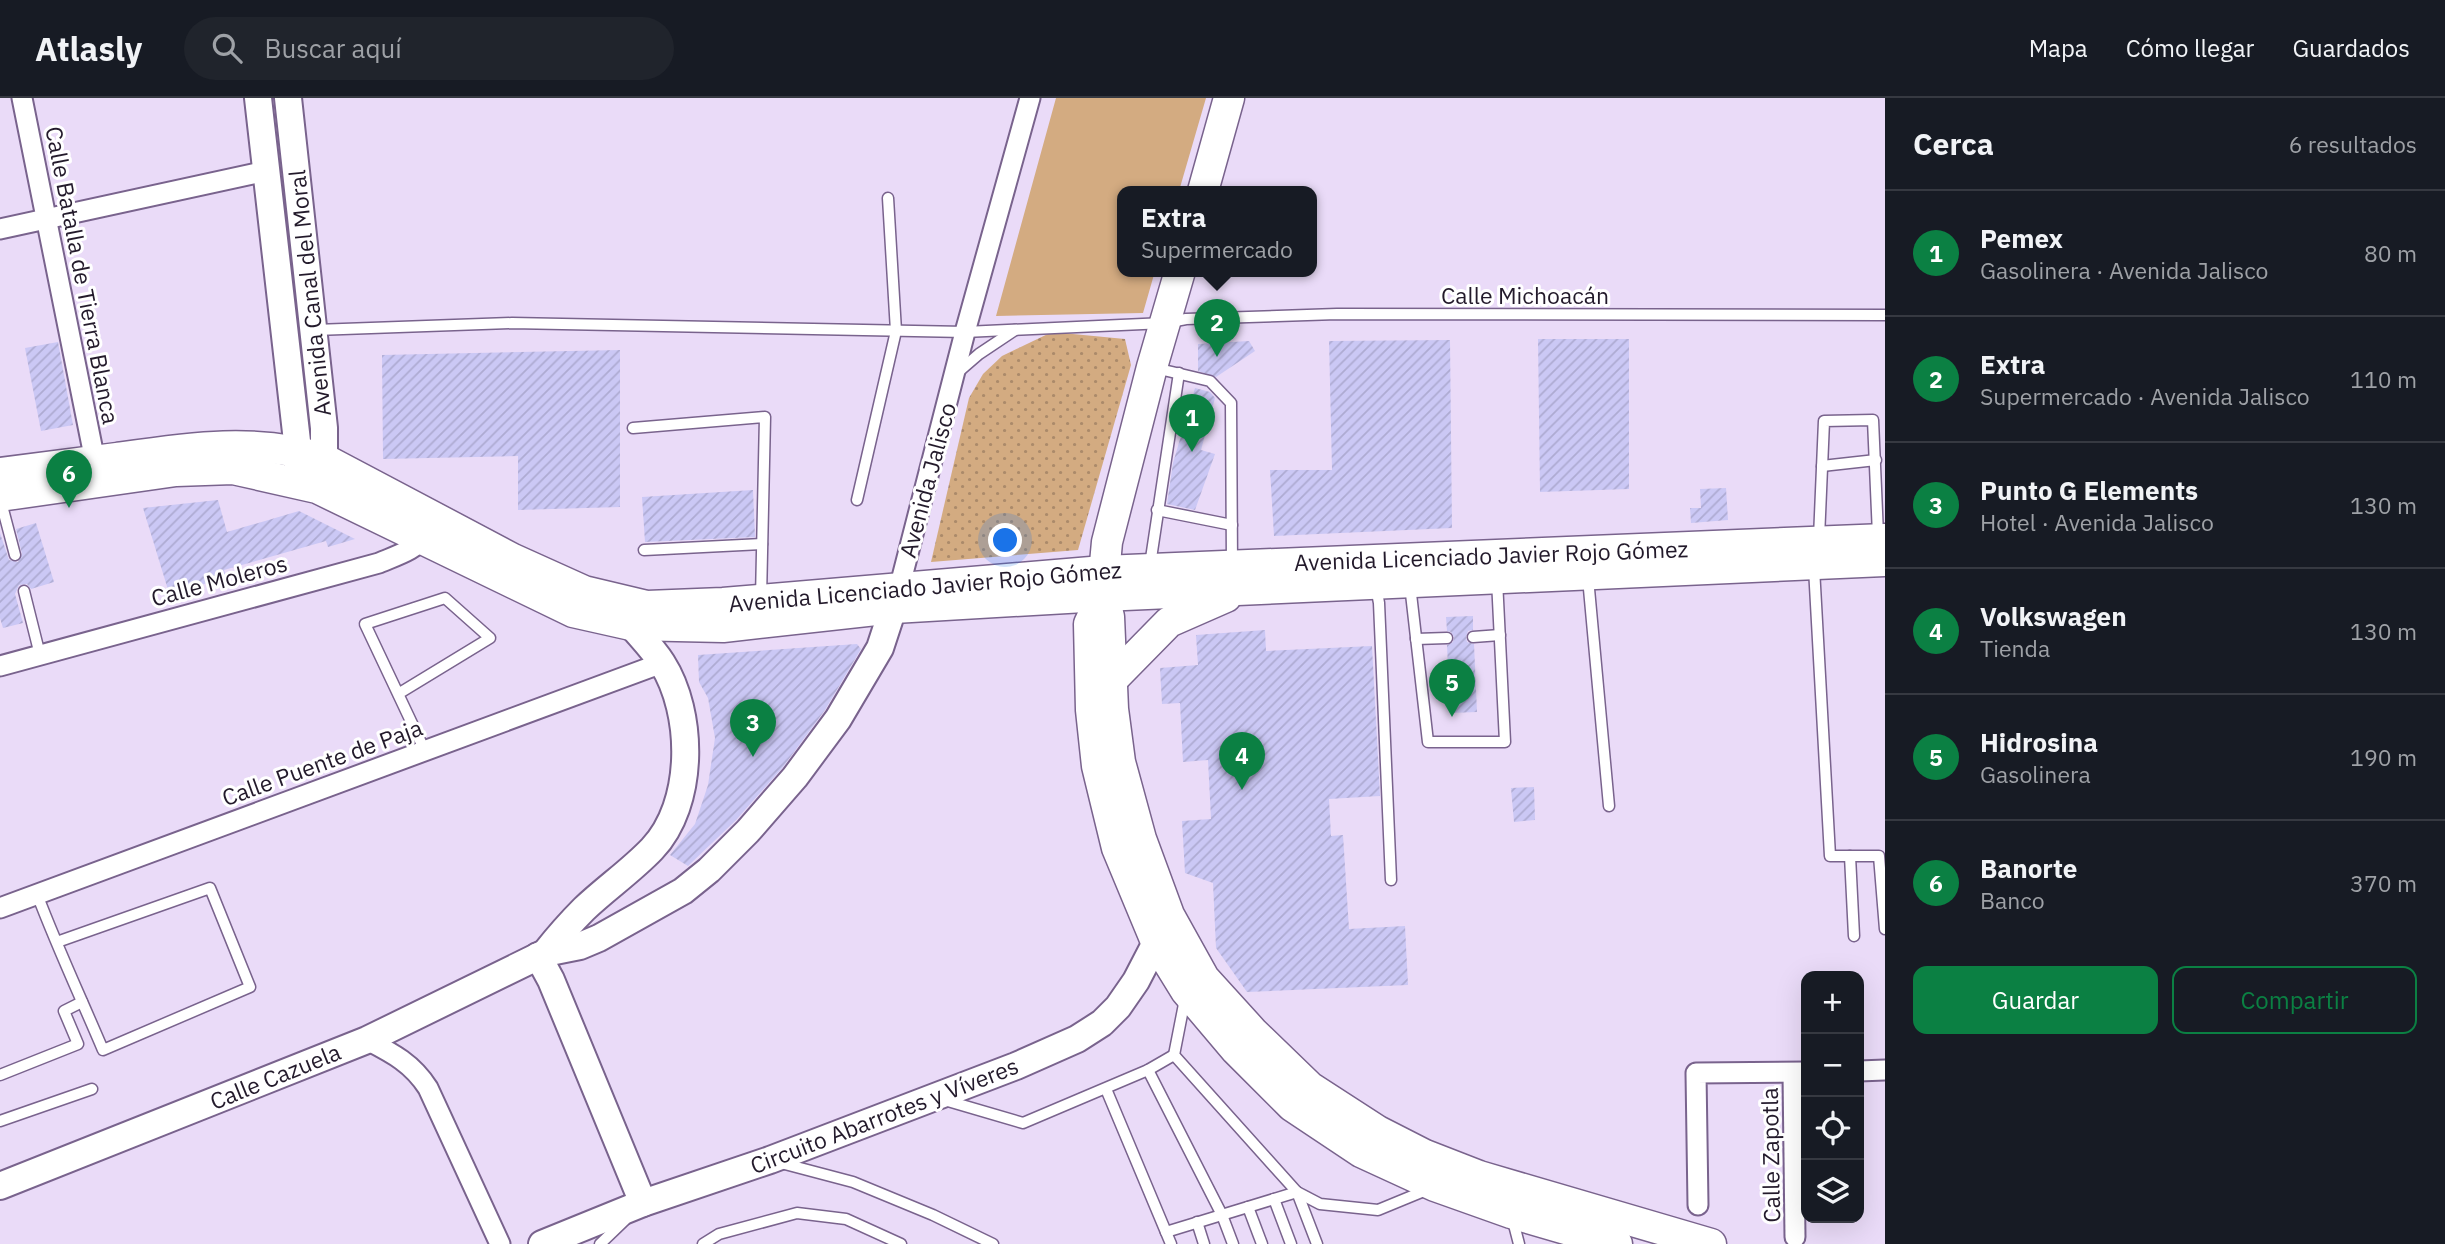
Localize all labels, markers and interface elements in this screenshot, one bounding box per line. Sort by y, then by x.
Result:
search box [184,17,674,80]
text: Atlasly [35,27,142,70]
icon: search [208,29,246,67]
text: Buscar aquí [264,31,402,65]
text: Mapa [2029,32,2088,64]
text: Cómo llegar [2126,32,2254,64]
text: Guardados [2292,32,2410,64]
street label: Calle Batalla de Tierra Blanca [39,124,127,426]
text: Cerca [1913,124,1994,163]
text: 6 resultados [2289,129,2417,159]
street label: Avenida Canal del Moral [281,168,337,418]
popup [1117,186,1317,277]
text: Extra [1141,200,1206,234]
text: Pemex [1980,221,2063,255]
text: Supermercado [1141,234,1293,264]
text: 1 [1929,238,1943,268]
text: 80 m [2364,238,2417,268]
text: Gasolinera · Avenida Jalisco [1980,255,2268,285]
street label: Calle Michoacán [1441,280,1609,310]
pin: 2 [1194,299,1240,357]
text: Extra [1980,347,2045,381]
text: 2 [1929,364,1943,394]
text: 110 m [2350,364,2417,394]
text: Supermercado · Avenida Jalisco [1980,381,2310,411]
pin: 1 [1169,394,1215,452]
street label: Avenida Jalisco [892,399,962,561]
pin: 6 [46,450,92,508]
text: Punto G Elements [1980,473,2198,507]
text: 3 [1929,490,1943,520]
text: 130 m [2350,490,2417,520]
text: Hotel · Avenida Jalisco [1980,507,2214,537]
your location [988,523,1022,557]
street label: Avenida Licenciado Javier Rojo Gómez [1293,533,1689,577]
street label: Calle Moleros [148,547,290,613]
street label: Avenida Licenciado Javier Rojo Gómez [727,554,1123,618]
text: Volkswagen [1980,599,2127,633]
text: 4 [1929,616,1943,646]
text: 130 m [2350,616,2417,646]
text: Tienda [1980,633,2050,663]
pin: 5 [1429,659,1475,717]
pin: 3 [730,699,776,757]
street label: Calle Puente de Paja [218,712,426,812]
text: Hidrosina [1980,725,2098,759]
pin: 4 [1219,732,1265,790]
text: 5 [1929,742,1943,772]
text: 190 m [2350,742,2417,772]
text: Gasolinera [1980,759,2091,789]
text: Banorte [1980,851,2077,885]
text: 6 [1929,868,1943,898]
text: 370 m [2350,868,2417,898]
text: Banco [1980,885,2045,915]
button: Guardar [1913,966,2158,1034]
button: Compartir [2172,966,2417,1034]
map controls [1801,971,1864,1223]
button: + [1801,971,1864,1034]
button: − [1801,1034,1864,1097]
street label: Calle Cazuela [205,1036,345,1116]
street label: Circuito Abarrotes y Víveres [746,1050,1022,1180]
street label: Calle Zapotla [1754,1087,1786,1223]
button: locate [1801,1097,1864,1160]
button: layers [1801,1160,1864,1223]

